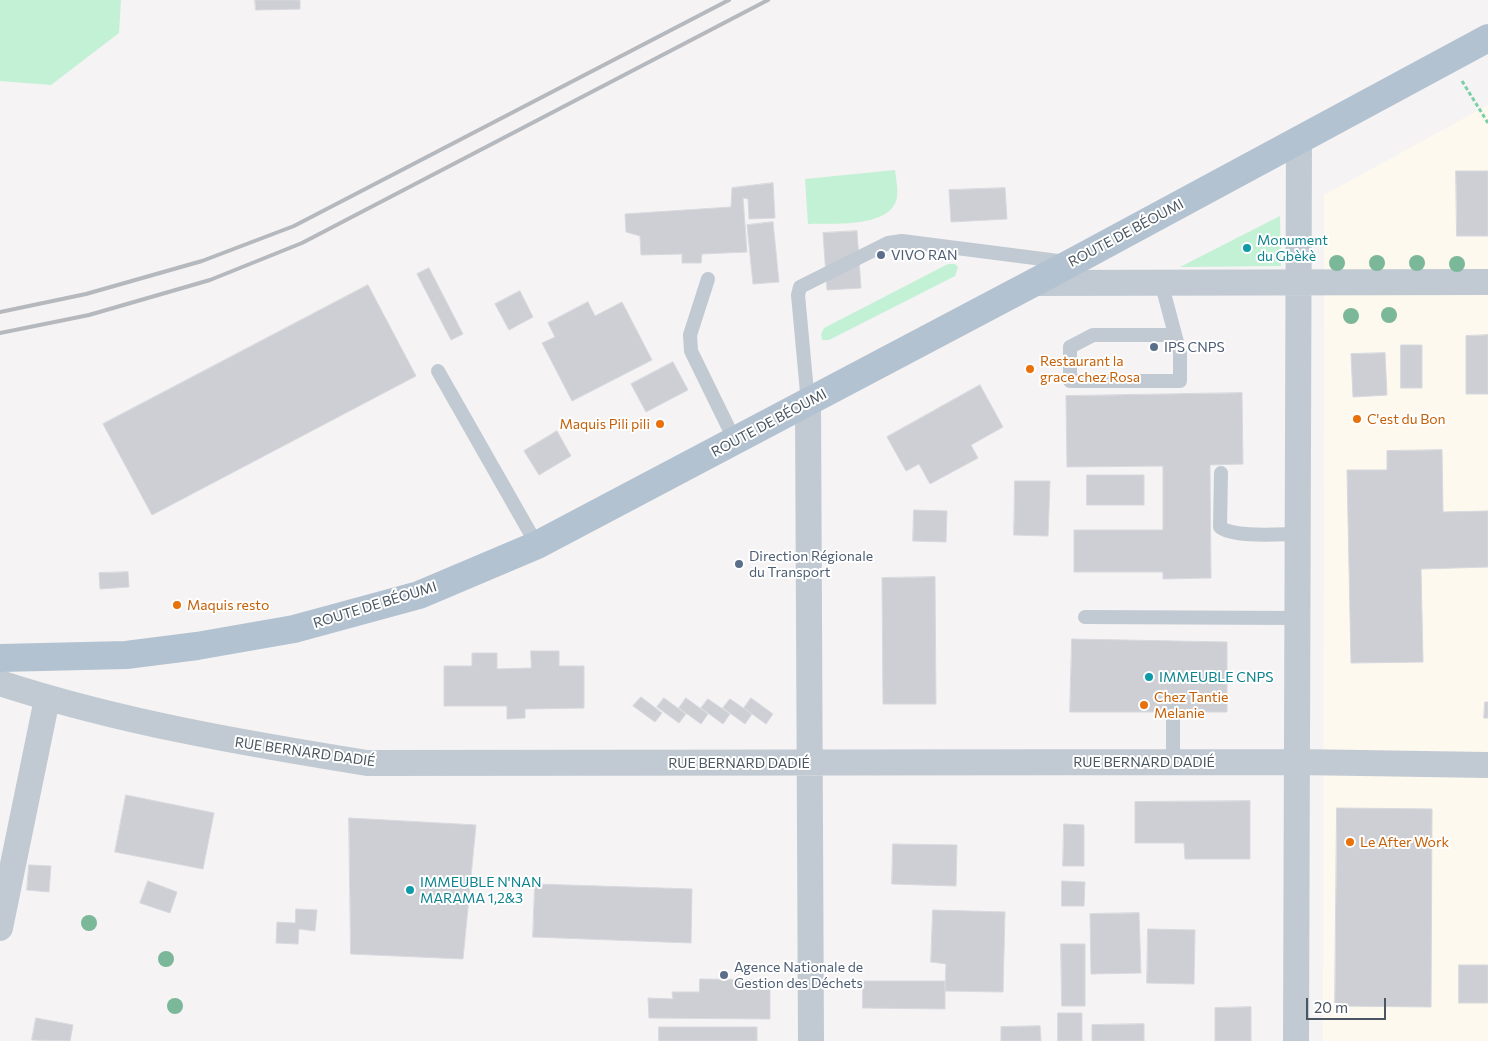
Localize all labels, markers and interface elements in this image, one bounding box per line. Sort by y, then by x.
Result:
street label: ROUTE DE BÉOUMI [1065,195,1187,271]
place label: Monument du Gbèkè [1257,232,1328,264]
marker: Monument du Gbèkè [1241,242,1253,254]
place label: VIVO RAN [891,247,958,263]
marker: VIVO RAN [875,249,887,261]
place label: IPS CNPS [1164,339,1225,355]
marker: IPS CNPS [1148,341,1160,353]
place label: Restaurant la grace chez Rosa [1040,353,1140,386]
marker: Restaurant la grace chez Rosa [1024,363,1036,375]
street label: ROUTE DE BÉOUMI [708,385,830,461]
place label: C'est du Bon [1367,411,1446,427]
marker: C'est du Bon [1351,413,1363,425]
place label: Maquis Pili pili [560,416,650,432]
marker: Maquis Pili pili [654,418,666,430]
place label: Direction Régionale du Transport [749,548,873,580]
marker: Direction Régionale du Transport [733,558,745,570]
street label: ROUTE DE BÉOUMI [311,578,439,632]
place label: Maquis resto [187,597,269,613]
marker: Maquis resto [171,599,183,611]
place label: IMMEUBLE CNPS [1159,669,1273,685]
marker: IMMEUBLE CNPS [1143,671,1155,683]
place label: Chez Tantie Melanie [1154,689,1228,722]
marker: Chez Tantie Melanie [1138,699,1150,711]
street label: RUE BERNARD DADIÉ [234,734,376,770]
street label: RUE BERNARD DADIÉ [1073,754,1215,770]
street label: RUE BERNARD DADIÉ [668,755,810,771]
place label: Le After Work [1360,834,1449,850]
marker: Le After Work [1344,836,1356,848]
place label: IMMEUBLE N'NAN MARAMA 1,2&3 [420,874,541,906]
marker: IMMEUBLE N'NAN MARAMA 1,2&3 [404,884,416,896]
place label: Agence Nationale de Gestion des Déchets [734,959,863,992]
marker: Agence Nationale de Gestion des Déchets [718,969,730,981]
scale bar [1308,988,1388,1020]
text: 20 m [1314,998,1348,1016]

